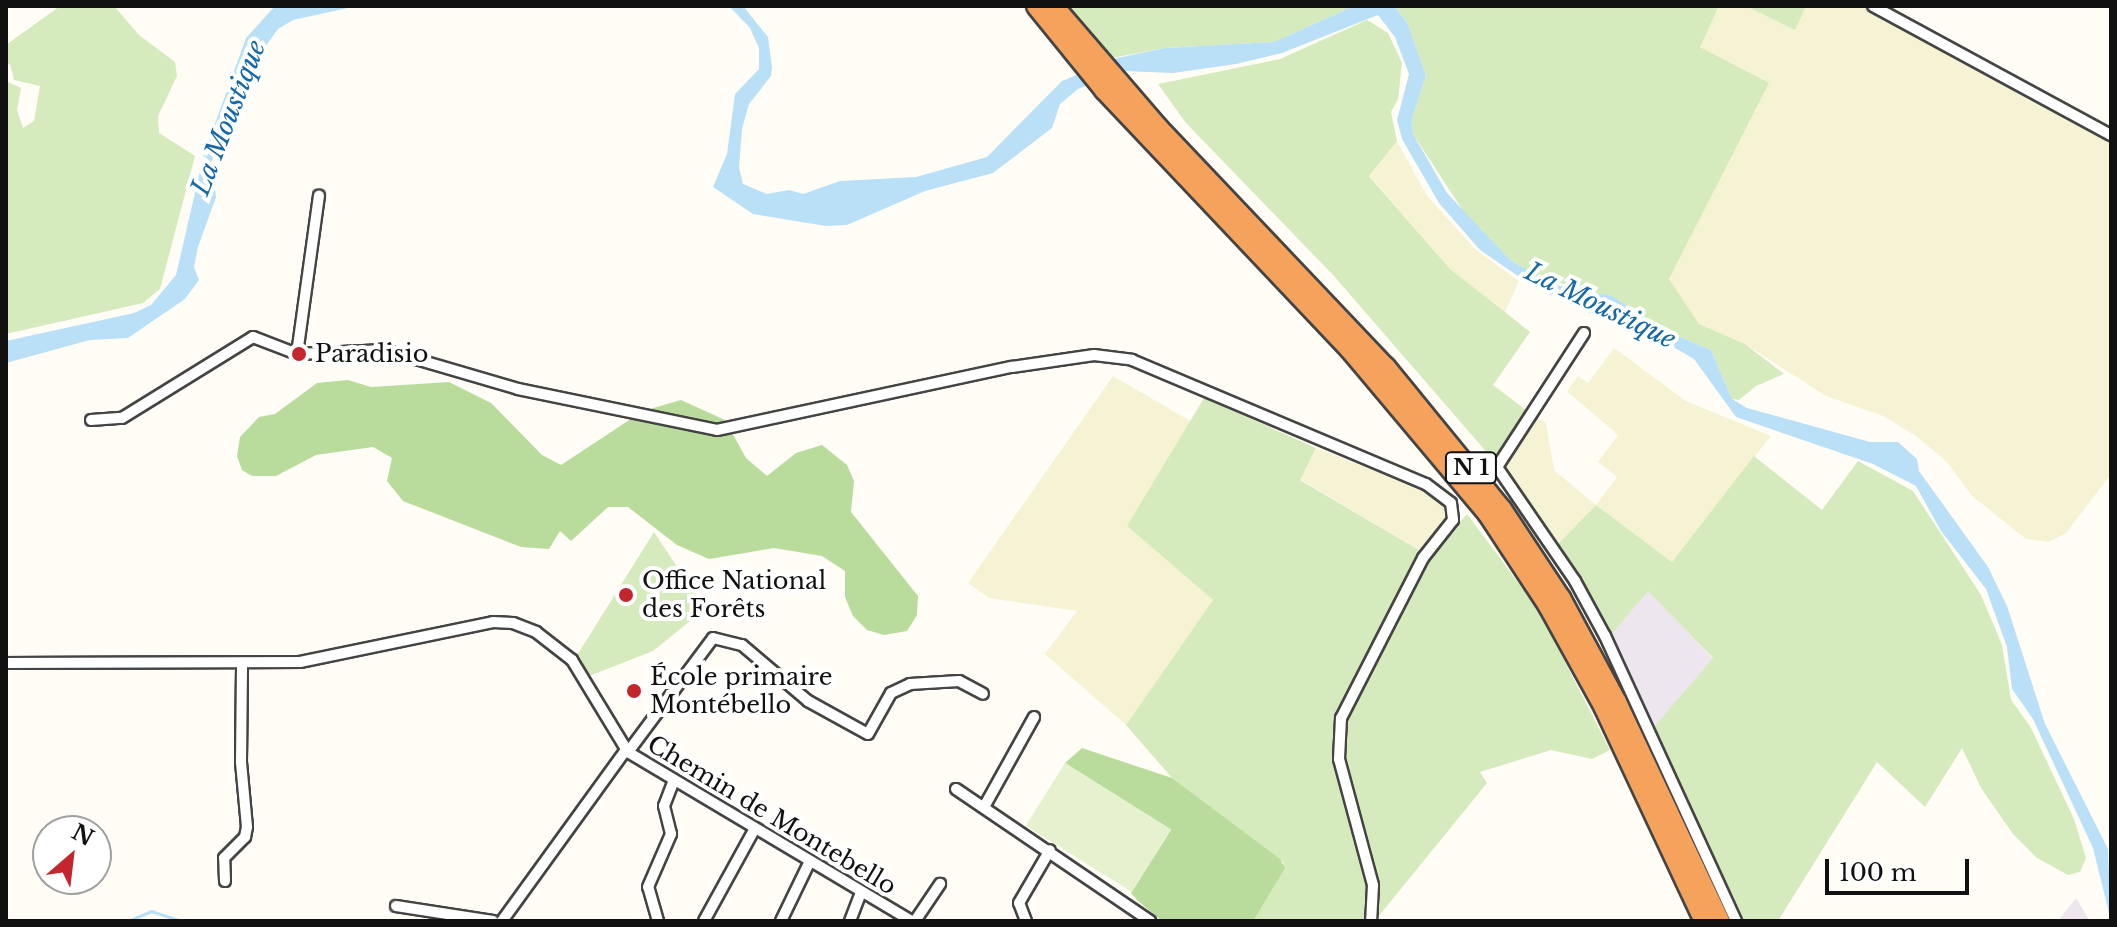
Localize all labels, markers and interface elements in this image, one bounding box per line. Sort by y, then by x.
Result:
water label: La Moustique [185,36,273,200]
water label: La Moustique [1519,256,1681,356]
place label: Paradisio [315,340,428,368]
marker: Paradisio [290,345,308,363]
road number: N 1 [1443,450,1499,486]
place label: Office National des Forêts [642,567,826,623]
marker: Office National des Forêts [617,586,635,604]
place label: École primaire Montébello [650,663,833,719]
marker: École primaire Montébello [625,682,643,700]
street label: Chemin de Montebello [642,729,902,901]
north arrow [32,815,112,895]
text: N [67,818,98,852]
scale bar [1829,843,1973,893]
text: 100 m [1839,858,1917,887]

